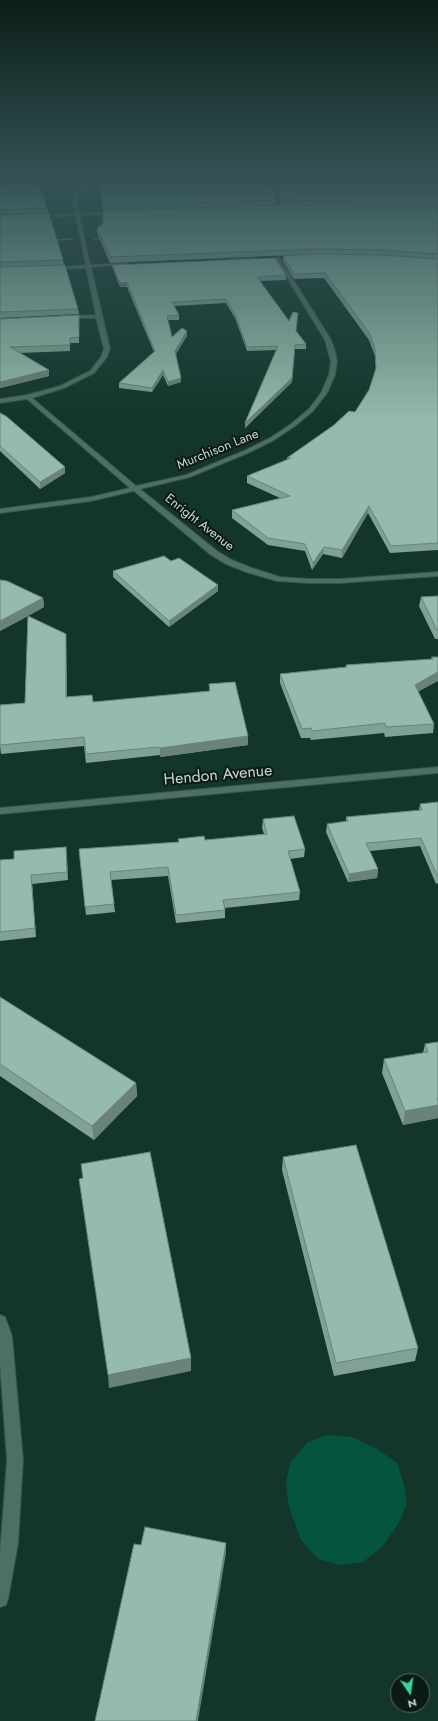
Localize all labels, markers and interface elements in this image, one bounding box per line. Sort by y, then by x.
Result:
street label: Murchison Lane [175,427,261,473]
street label: Enright Avenue [161,491,237,555]
street label: Hendon Avenue [163,762,273,790]
north arrow [390,1673,430,1713]
text: N [406,1695,419,1712]

